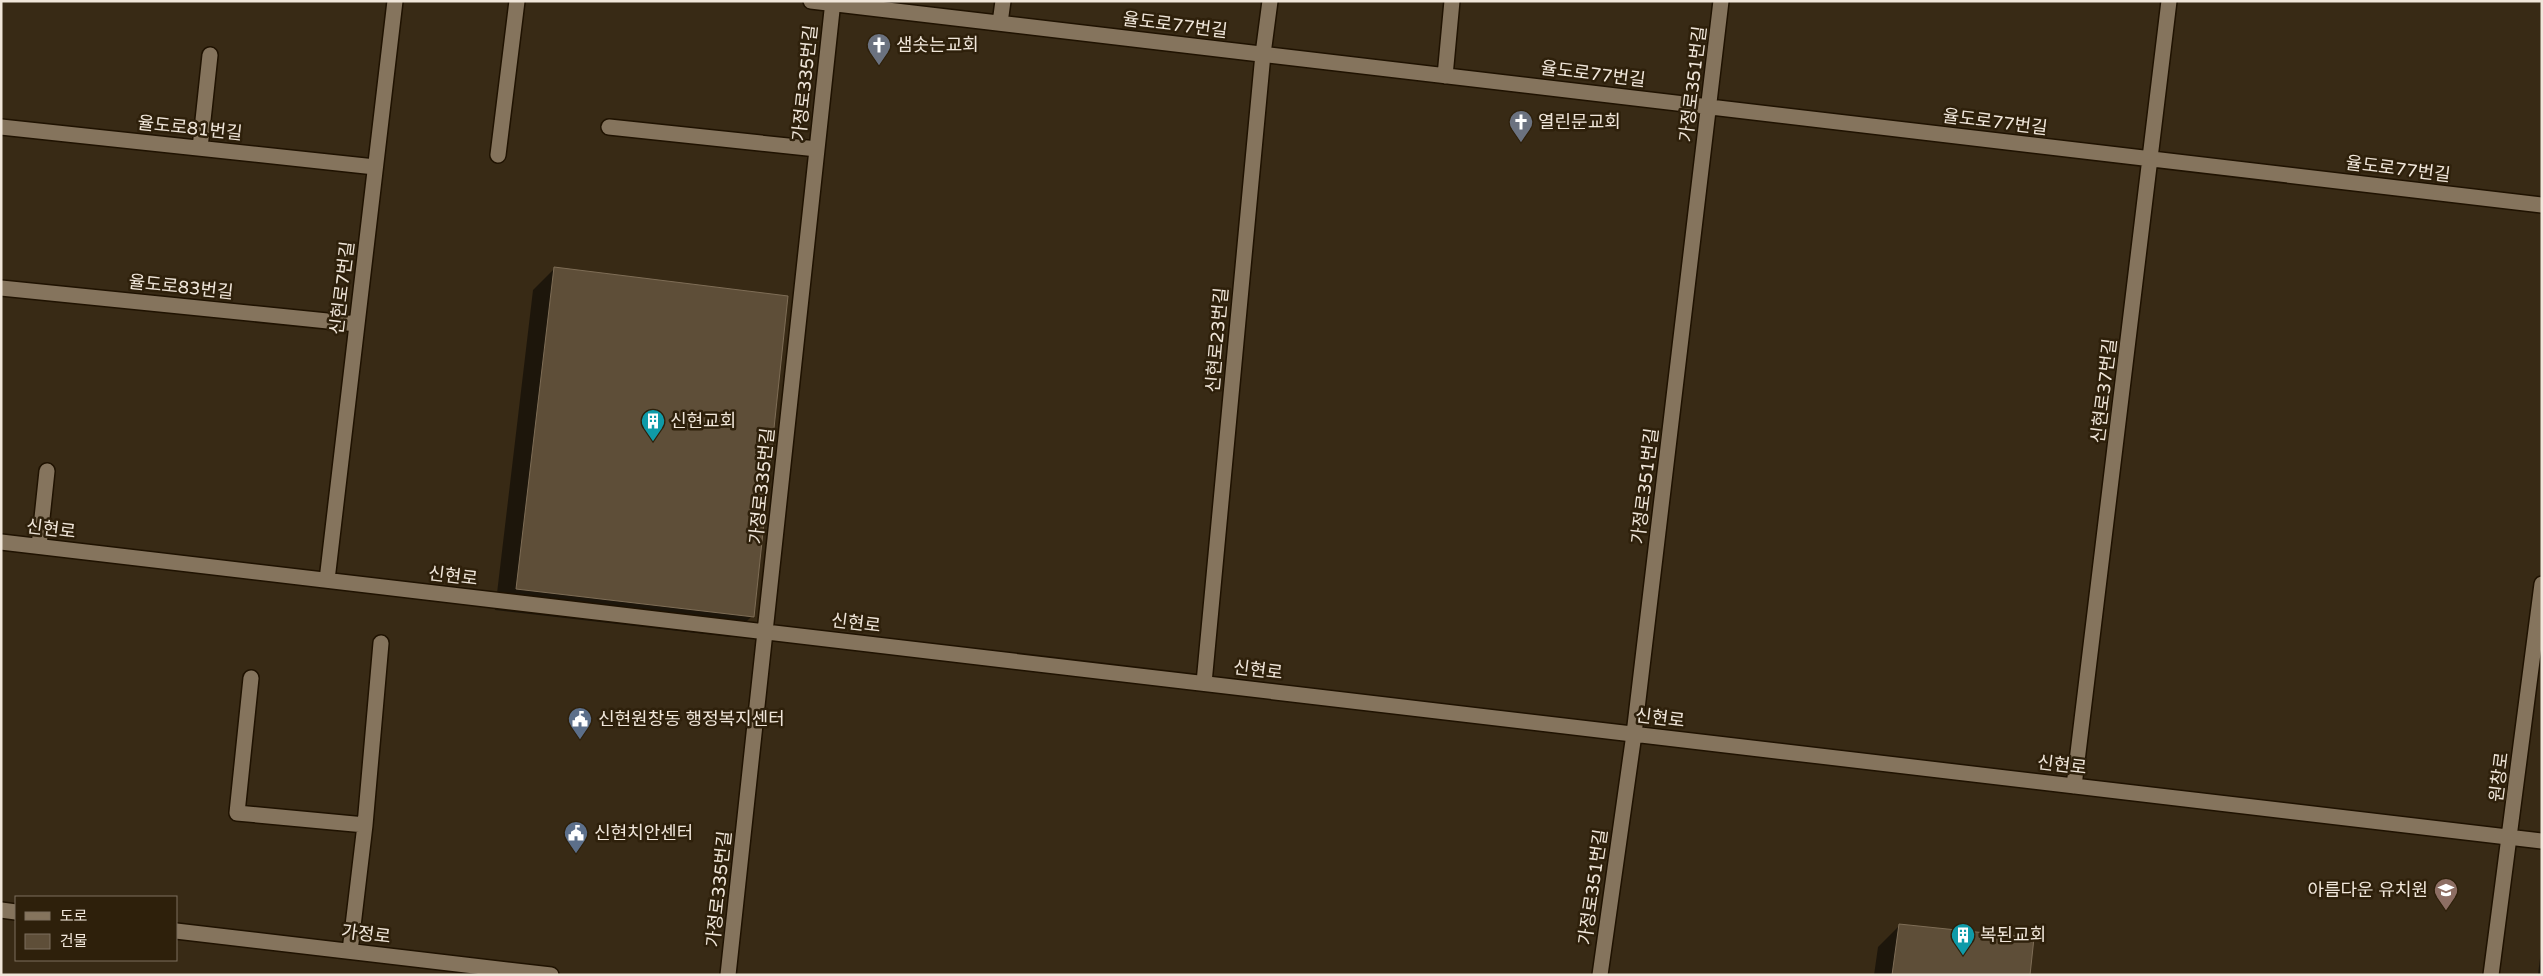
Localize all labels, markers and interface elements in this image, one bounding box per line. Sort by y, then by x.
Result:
street label: 율도로77번길 [1121,8,1229,42]
street label: 가정로335번길 [788,24,822,142]
street label: 가정로351번길 [1675,25,1711,143]
church icon: 샘솟는교회 [866,32,892,66]
place label: 샘솟는교회 [896,34,979,56]
street label: 율도로77번길 [1539,57,1647,91]
street label: 율도로77번길 [1941,105,2049,139]
church icon: 열린문교회 [1508,109,1534,143]
place label: 열린문교회 [1538,111,1621,133]
street label: 율도로81번길 [136,112,244,144]
street label: 율도로77번길 [2344,152,2452,186]
street label: 신현로7번길 [325,240,359,336]
street label: 율도로83번길 [127,271,235,303]
street label: 신현로23번길 [1201,287,1233,393]
street label: 신현로37번길 [2087,337,2121,445]
building icon: 신현교회 [640,408,666,442]
place label: 신현교회 [670,410,736,432]
street label: 가정로335번길 [745,427,779,545]
street label: 가정로351번길 [1627,427,1663,545]
street label: 신현로 [25,515,77,543]
street label: 신현로 [427,562,479,590]
street label: 신현로 [830,609,882,637]
street label: 신현로 [1232,656,1284,684]
street label: 신현로 [1634,704,1686,732]
public building icon: 신현원창동 행정복지센터 [567,706,593,740]
place label: 신현원창동 행정복지센터 [598,708,785,730]
street label: 신현로 [2036,751,2088,779]
street label: 원창로 [2485,751,2513,803]
public building icon: 신현치안센터 [563,820,589,854]
place label: 신현치안센터 [594,822,693,844]
street label: 가정로351번길 [1574,828,1612,946]
street label: 가정로335번길 [702,830,736,948]
school or university icon: 아름다운 유치원 [2433,877,2459,911]
place label: 아름다운 유치원 [2307,879,2428,901]
legend [15,896,178,961]
text: 도로 [60,907,88,925]
street label: 가정로 [340,920,392,948]
building icon: 복된교회 [1950,922,1976,956]
place label: 복된교회 [1980,924,2046,946]
text: 건물 [60,932,88,950]

